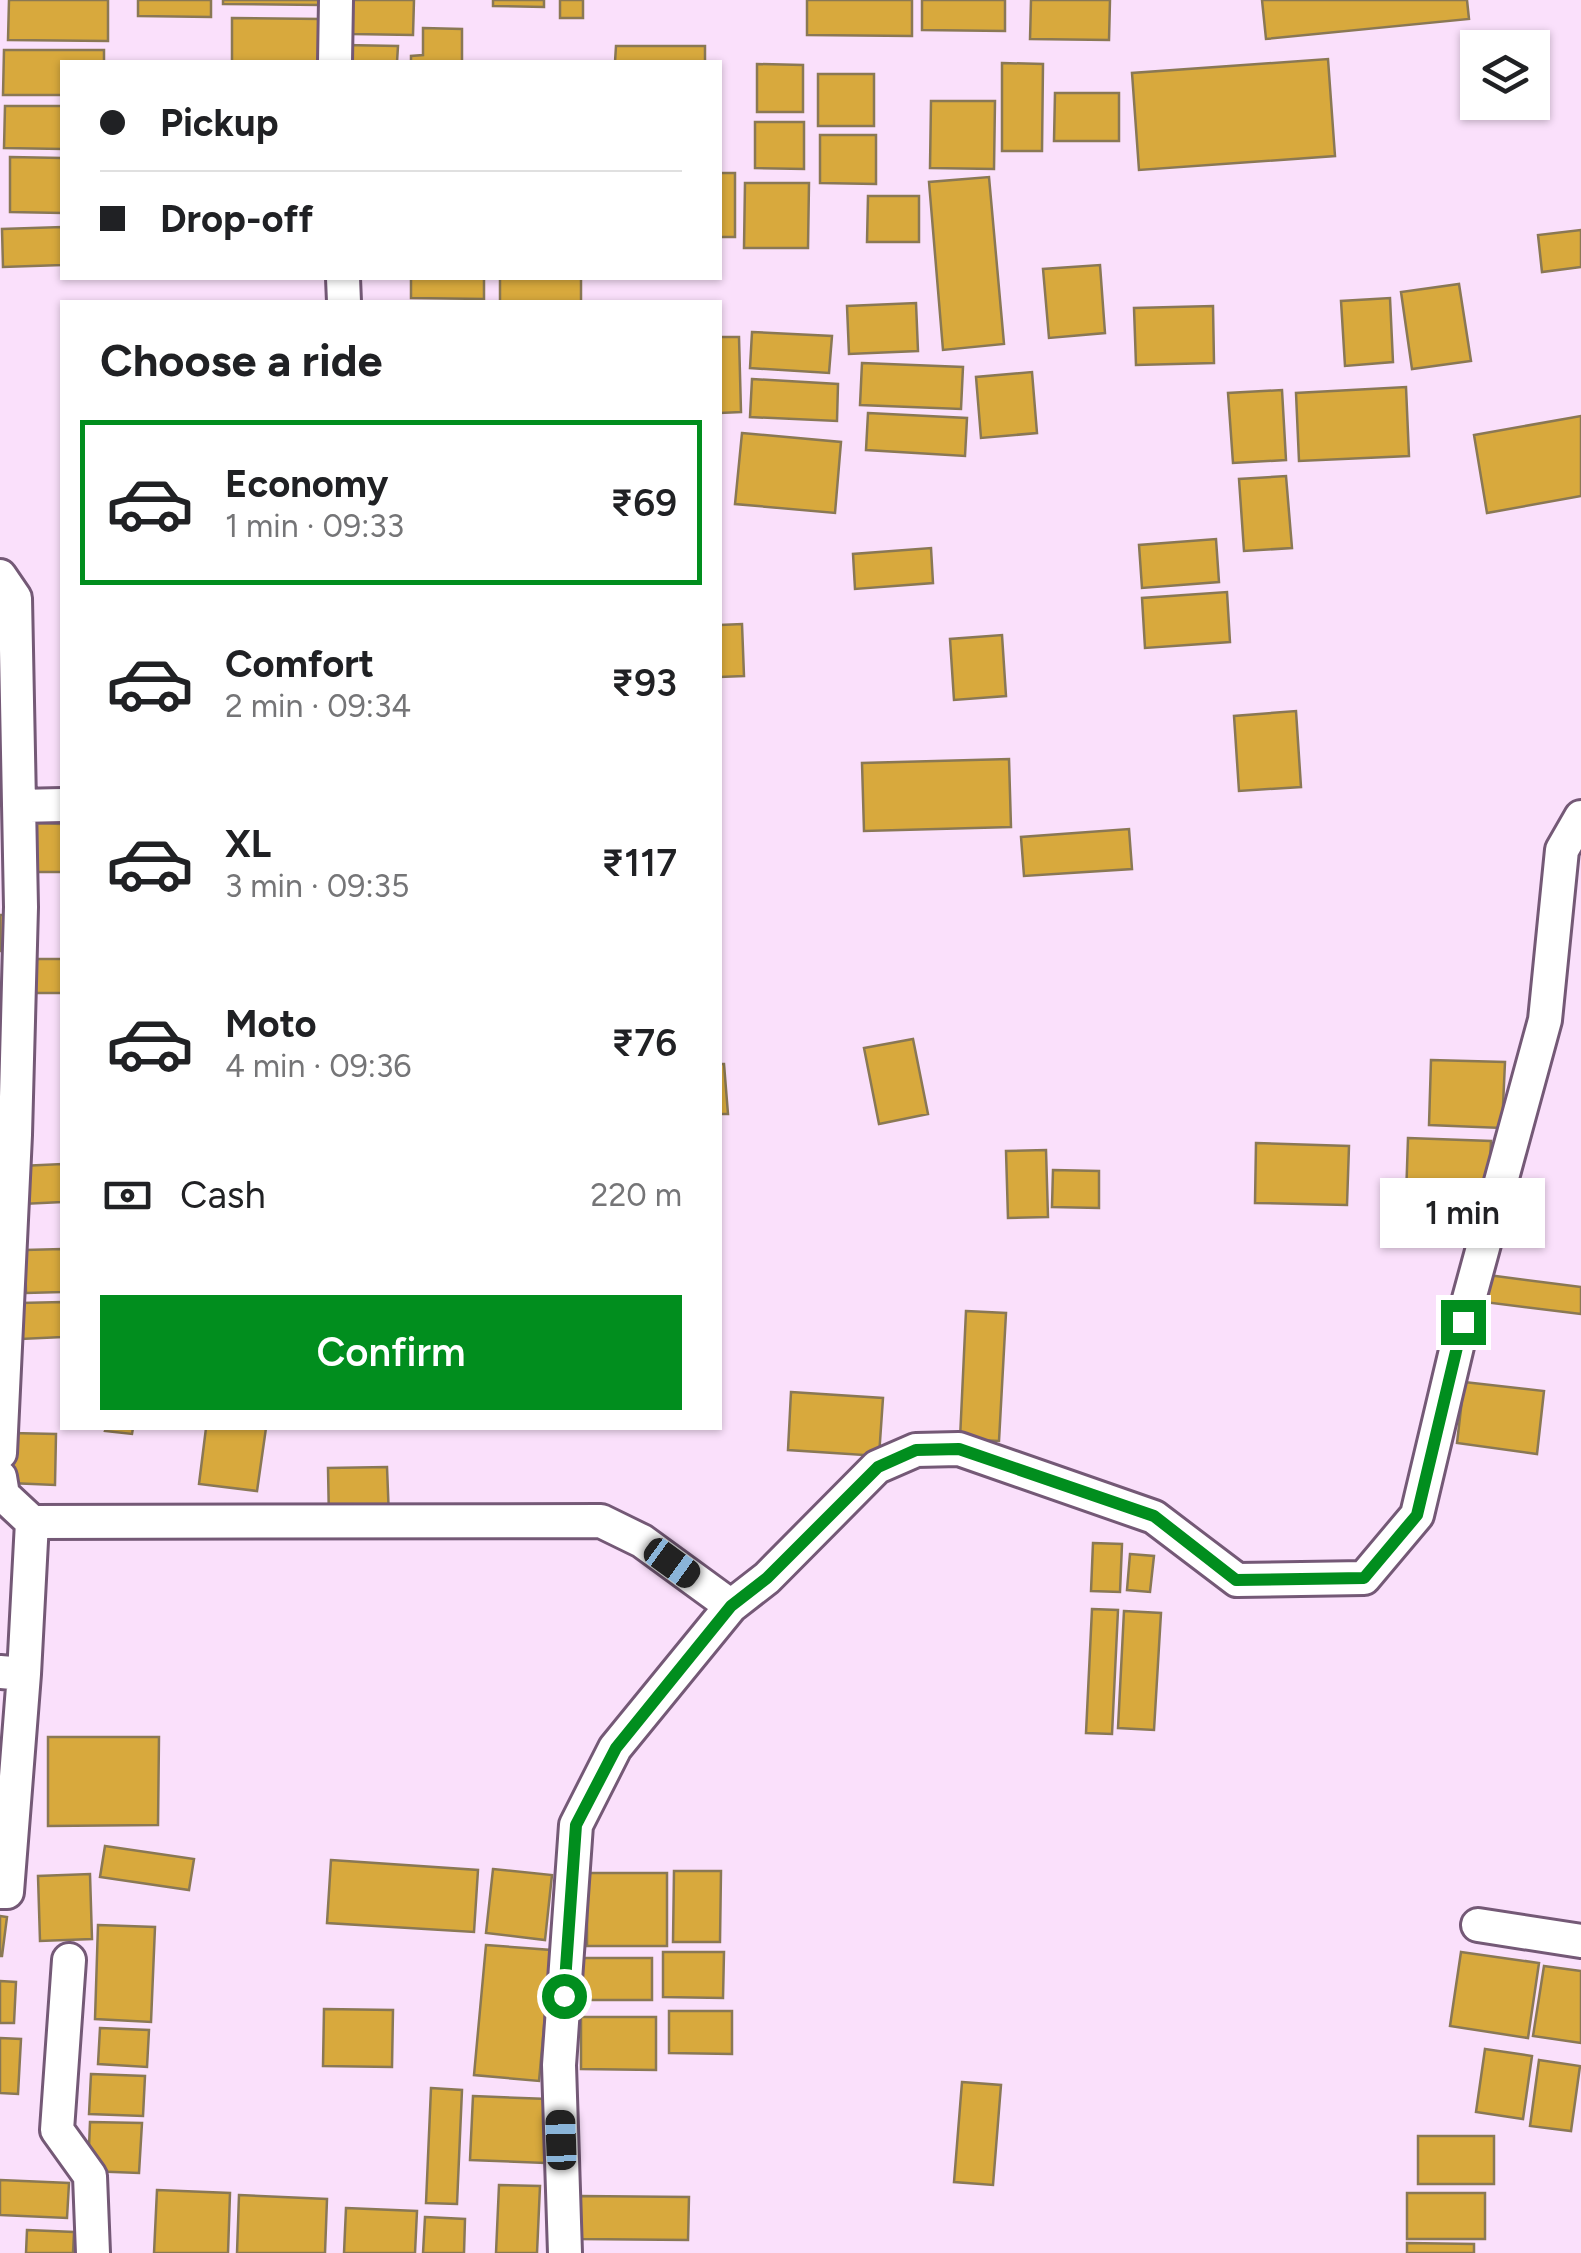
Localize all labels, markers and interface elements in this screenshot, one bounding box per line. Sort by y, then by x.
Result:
map controls [1460,30,1550,120]
button: layers [1460,30,1550,120]
text: Pickup [160,100,278,146]
text: Drop-off [160,196,313,242]
text: Choose a ride [100,333,382,387]
icon: car [105,458,195,548]
text: Economy [225,461,388,507]
text: ₹69 [610,480,677,526]
text: 1 min · 09:33 [225,507,404,545]
icon: car [105,638,195,728]
text: Comfort [225,641,374,687]
text: ₹93 [611,660,677,706]
text: 2 min · 09:34 [225,687,411,725]
icon: car [105,818,195,908]
text: XL [225,821,271,867]
text: ₹117 [601,840,677,886]
text: 3 min · 09:35 [225,867,409,905]
icon: car [105,998,195,1088]
text: Moto [225,1001,317,1047]
text: ₹76 [611,1020,677,1066]
text: 4 min · 09:36 [225,1047,411,1085]
icon: cash [100,1168,155,1223]
text: Cash [180,1172,266,1218]
text: 220 m [591,1176,682,1214]
callout: 1 min [1380,1177,1546,1247]
text: 1 min [1425,1194,1500,1232]
button: Confirm [100,1295,682,1410]
route end [1441,1300,1486,1345]
car [639,1533,705,1593]
route start [542,1974,587,2019]
car [545,2109,577,2171]

